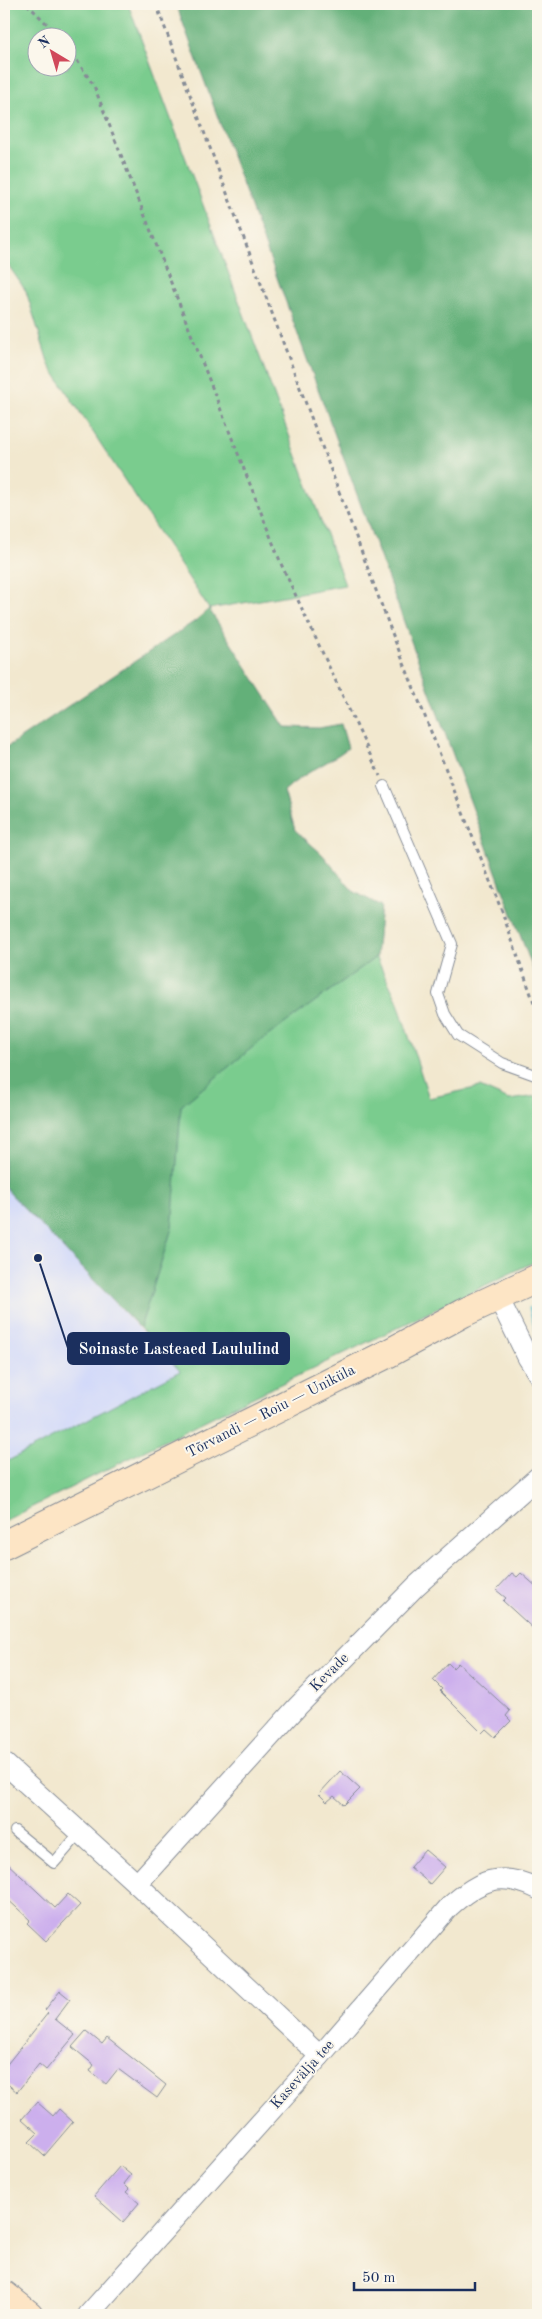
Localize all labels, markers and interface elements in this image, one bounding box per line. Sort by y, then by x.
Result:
north arrow [28,28,78,78]
text: N [36,34,53,51]
callout: Soinaste Lasteaed Laululind [68,1333,289,1364]
text: Soinaste Lasteaed Laululind [79,1342,280,1358]
street label: Tõrvandi — Roiu — Uniküla [184,1363,358,1461]
street label: Kevade [308,1651,352,1695]
street label: Kasevälja tee [268,2038,338,2112]
scale bar [354,2259,476,2291]
text: 50 m [362,2271,396,2286]

